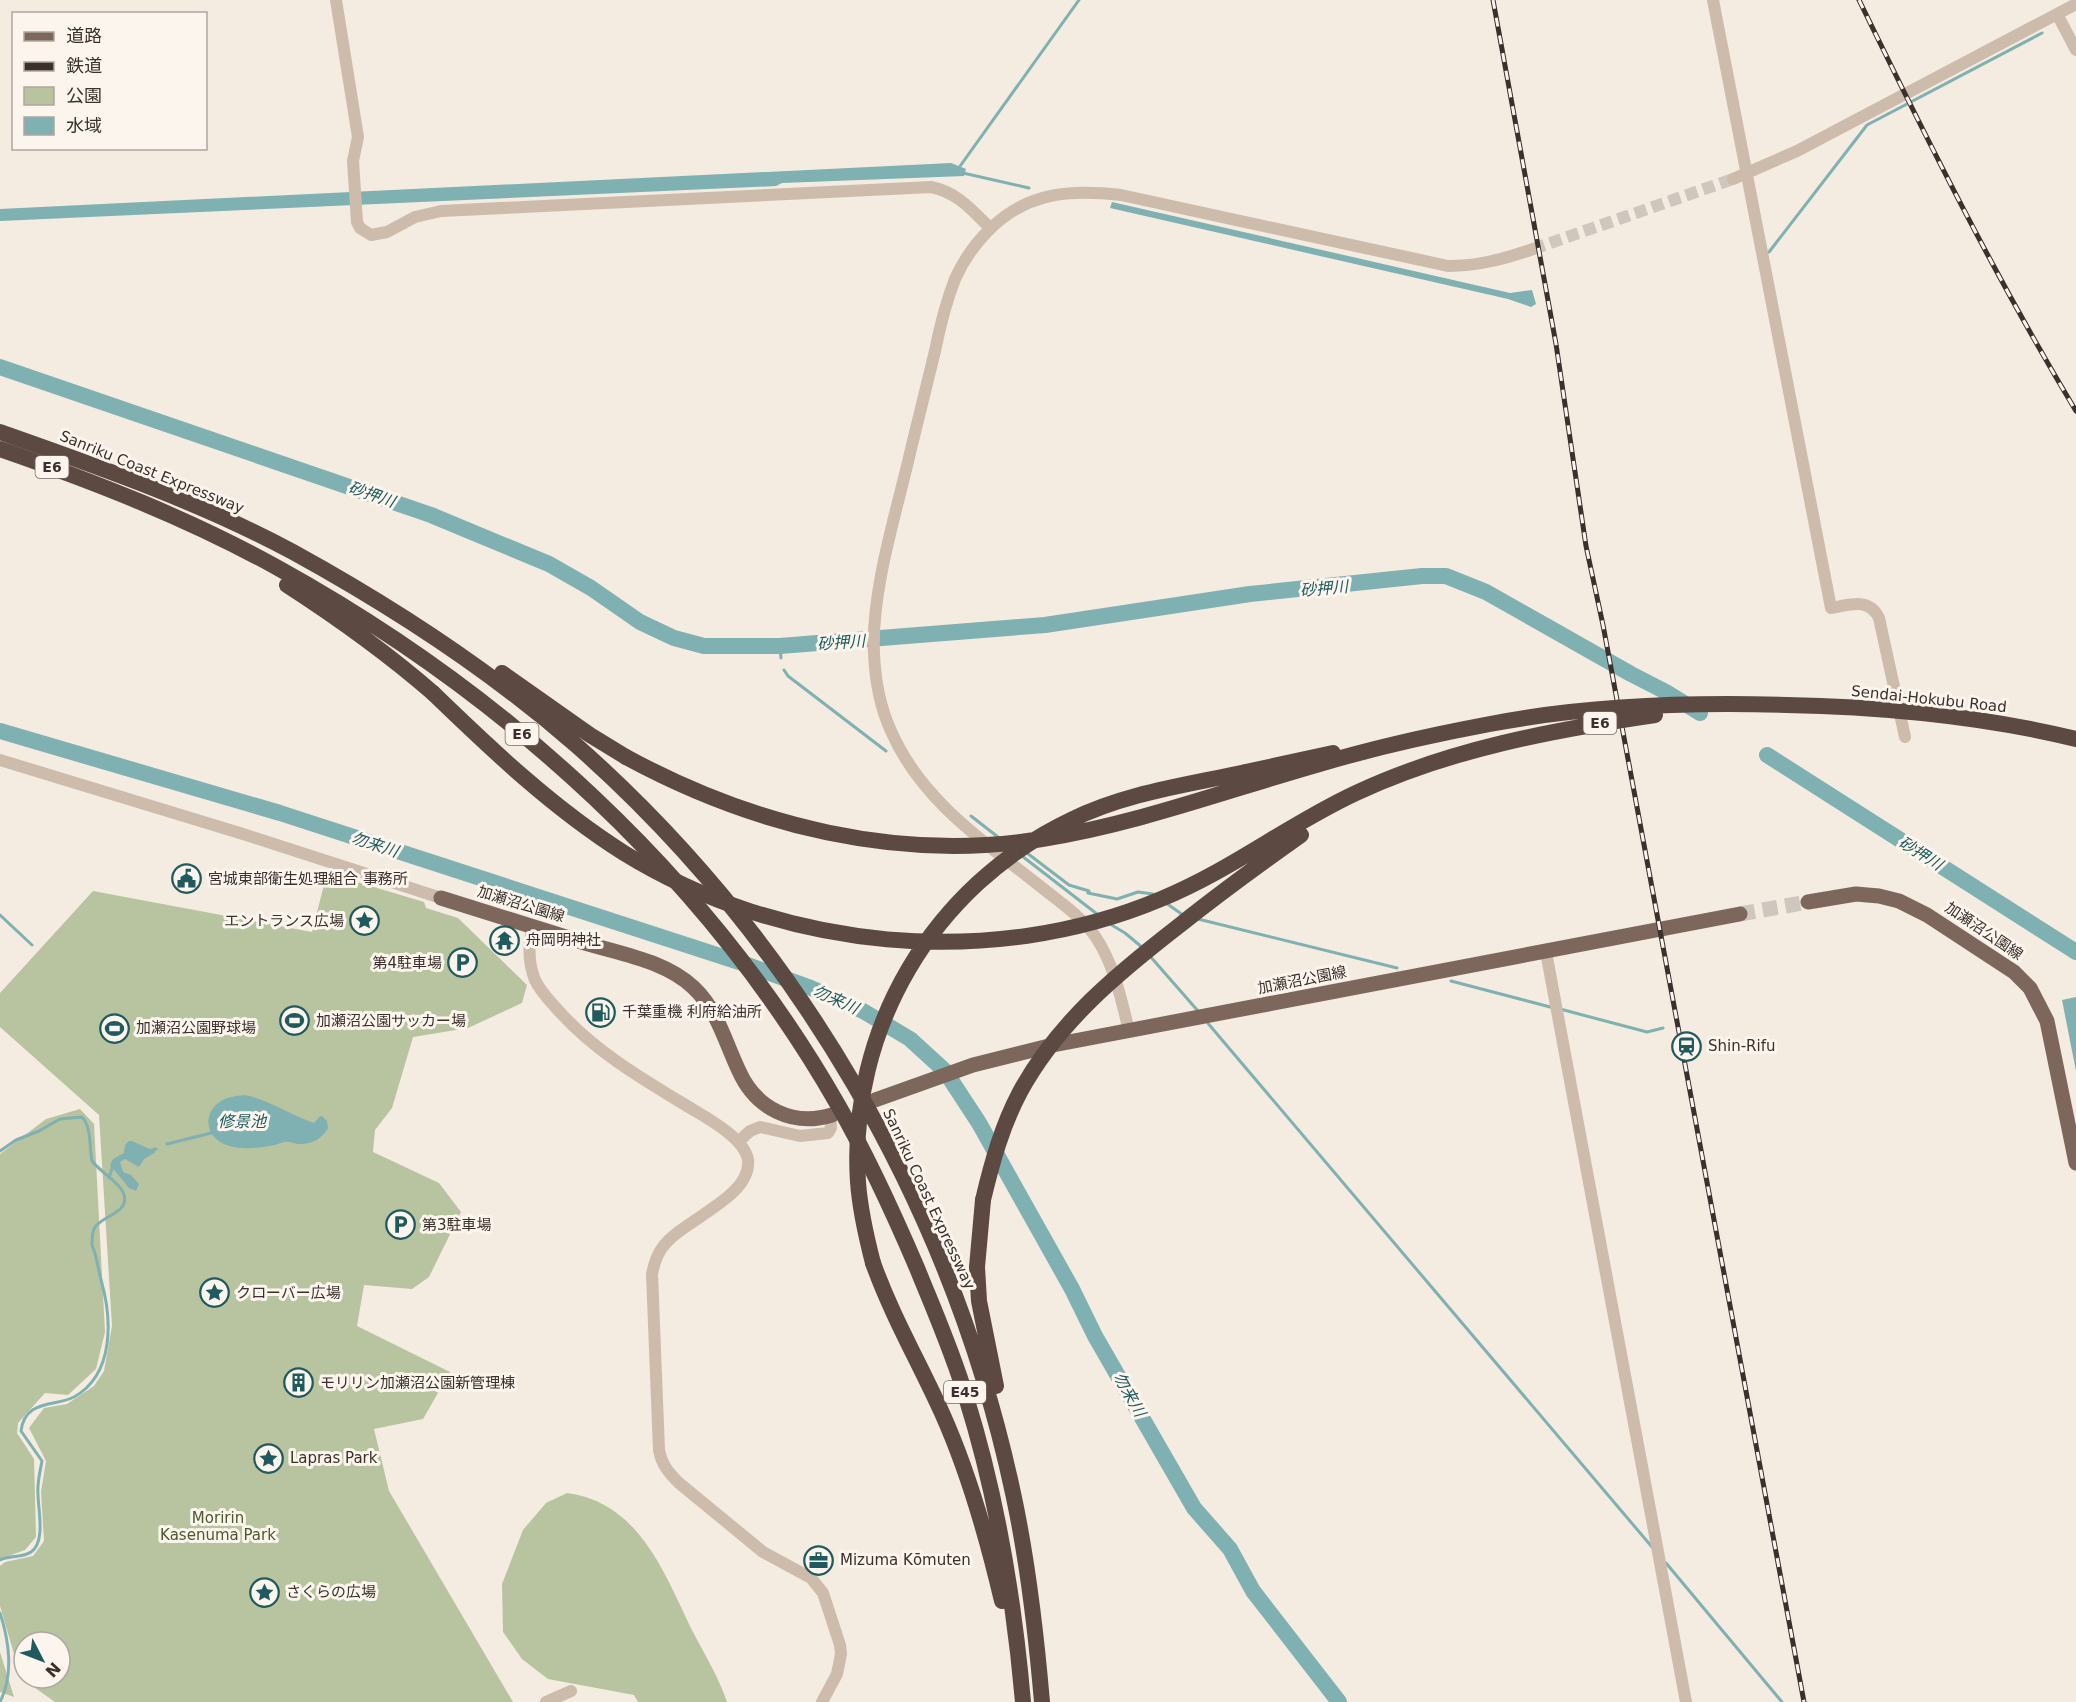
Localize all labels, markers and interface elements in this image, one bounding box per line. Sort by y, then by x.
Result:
legend [12,12,207,150]
text: 道路 [66,25,102,46]
text: 鉄道 [66,55,102,76]
text: 公園 [66,85,102,106]
text: 水域 [66,115,102,136]
street label: Sanriku Coast Expressway [57,427,247,517]
road number: E6 [36,456,68,478]
water label: 砂押川 [346,478,400,512]
water label: 砂押川 [1299,577,1351,600]
water label: 砂押川 [816,631,868,654]
street label: Sendai-Hokubu Road [1850,682,2008,716]
road number: E6 [1584,712,1616,734]
road number: E6 [506,723,538,745]
water label: 勿来川 [349,828,403,862]
water label: 砂押川 [1895,833,1948,875]
public building icon: 宮城東部衛生処理組合 事務所 [171,863,203,895]
place label: 宮城東部衛生処理組合 事務所 [208,870,408,888]
street label: 加瀬沼公園線 [475,882,567,926]
street label: 加瀬沼公園線 [1942,898,2026,964]
place icon: エントランス広場 [349,905,381,937]
place label: エントランス広場 [224,912,344,930]
temple icon: 舟岡明神社 [489,924,521,956]
place label: 舟岡明神社 [526,931,601,949]
parking icon: 第4駐車場 [447,947,479,979]
place label: 第4駐車場 [372,954,442,972]
street label: 加瀬沼公園線 [1256,963,1348,997]
water label: 勿来川 [810,981,863,1019]
fuel station icon: 千葉重機 利府給油所 [585,996,617,1028]
place label: 千葉重機 利府給油所 [622,1003,762,1021]
sports icon: 加瀬沼公園サッカー場 [279,1005,311,1037]
sports icon: 加瀬沼公園野球場 [99,1012,131,1044]
place label: 加瀬沼公園サッカー場 [316,1012,466,1030]
place label: 加瀬沼公園野球場 [136,1019,256,1037]
station icon: Shin-Rifu [1671,1030,1703,1062]
place label: Shin-Rifu [1708,1037,1776,1055]
street label: Sanriku Coast Expressway [879,1106,979,1292]
water label: 修景池 [218,1112,268,1131]
parking icon: 第3駐車場 [385,1209,417,1241]
place label: 第3駐車場 [422,1216,492,1234]
place icon: クローバー広場 [199,1277,231,1309]
place label: クローバー広場 [236,1284,341,1302]
building icon: モリリン加瀬沼公園新管理棟 [283,1367,315,1399]
water label: 勿来川 [1110,1369,1150,1422]
place label: モリリン加瀬沼公園新管理棟 [320,1374,515,1392]
road number: E45 [944,1381,986,1403]
place icon: Lapras Park [253,1442,285,1474]
place label: Lapras Park [290,1449,378,1467]
park label: Moririn Kasenuma Park [160,1509,276,1544]
office icon: Mizuma Kōmuten [803,1544,835,1576]
place label: Mizuma Kōmuten [840,1551,971,1569]
place icon: さくらの広場 [249,1576,281,1608]
place label: さくらの広場 [286,1583,376,1601]
north arrow [12,1630,72,1690]
text: N [41,1658,64,1681]

